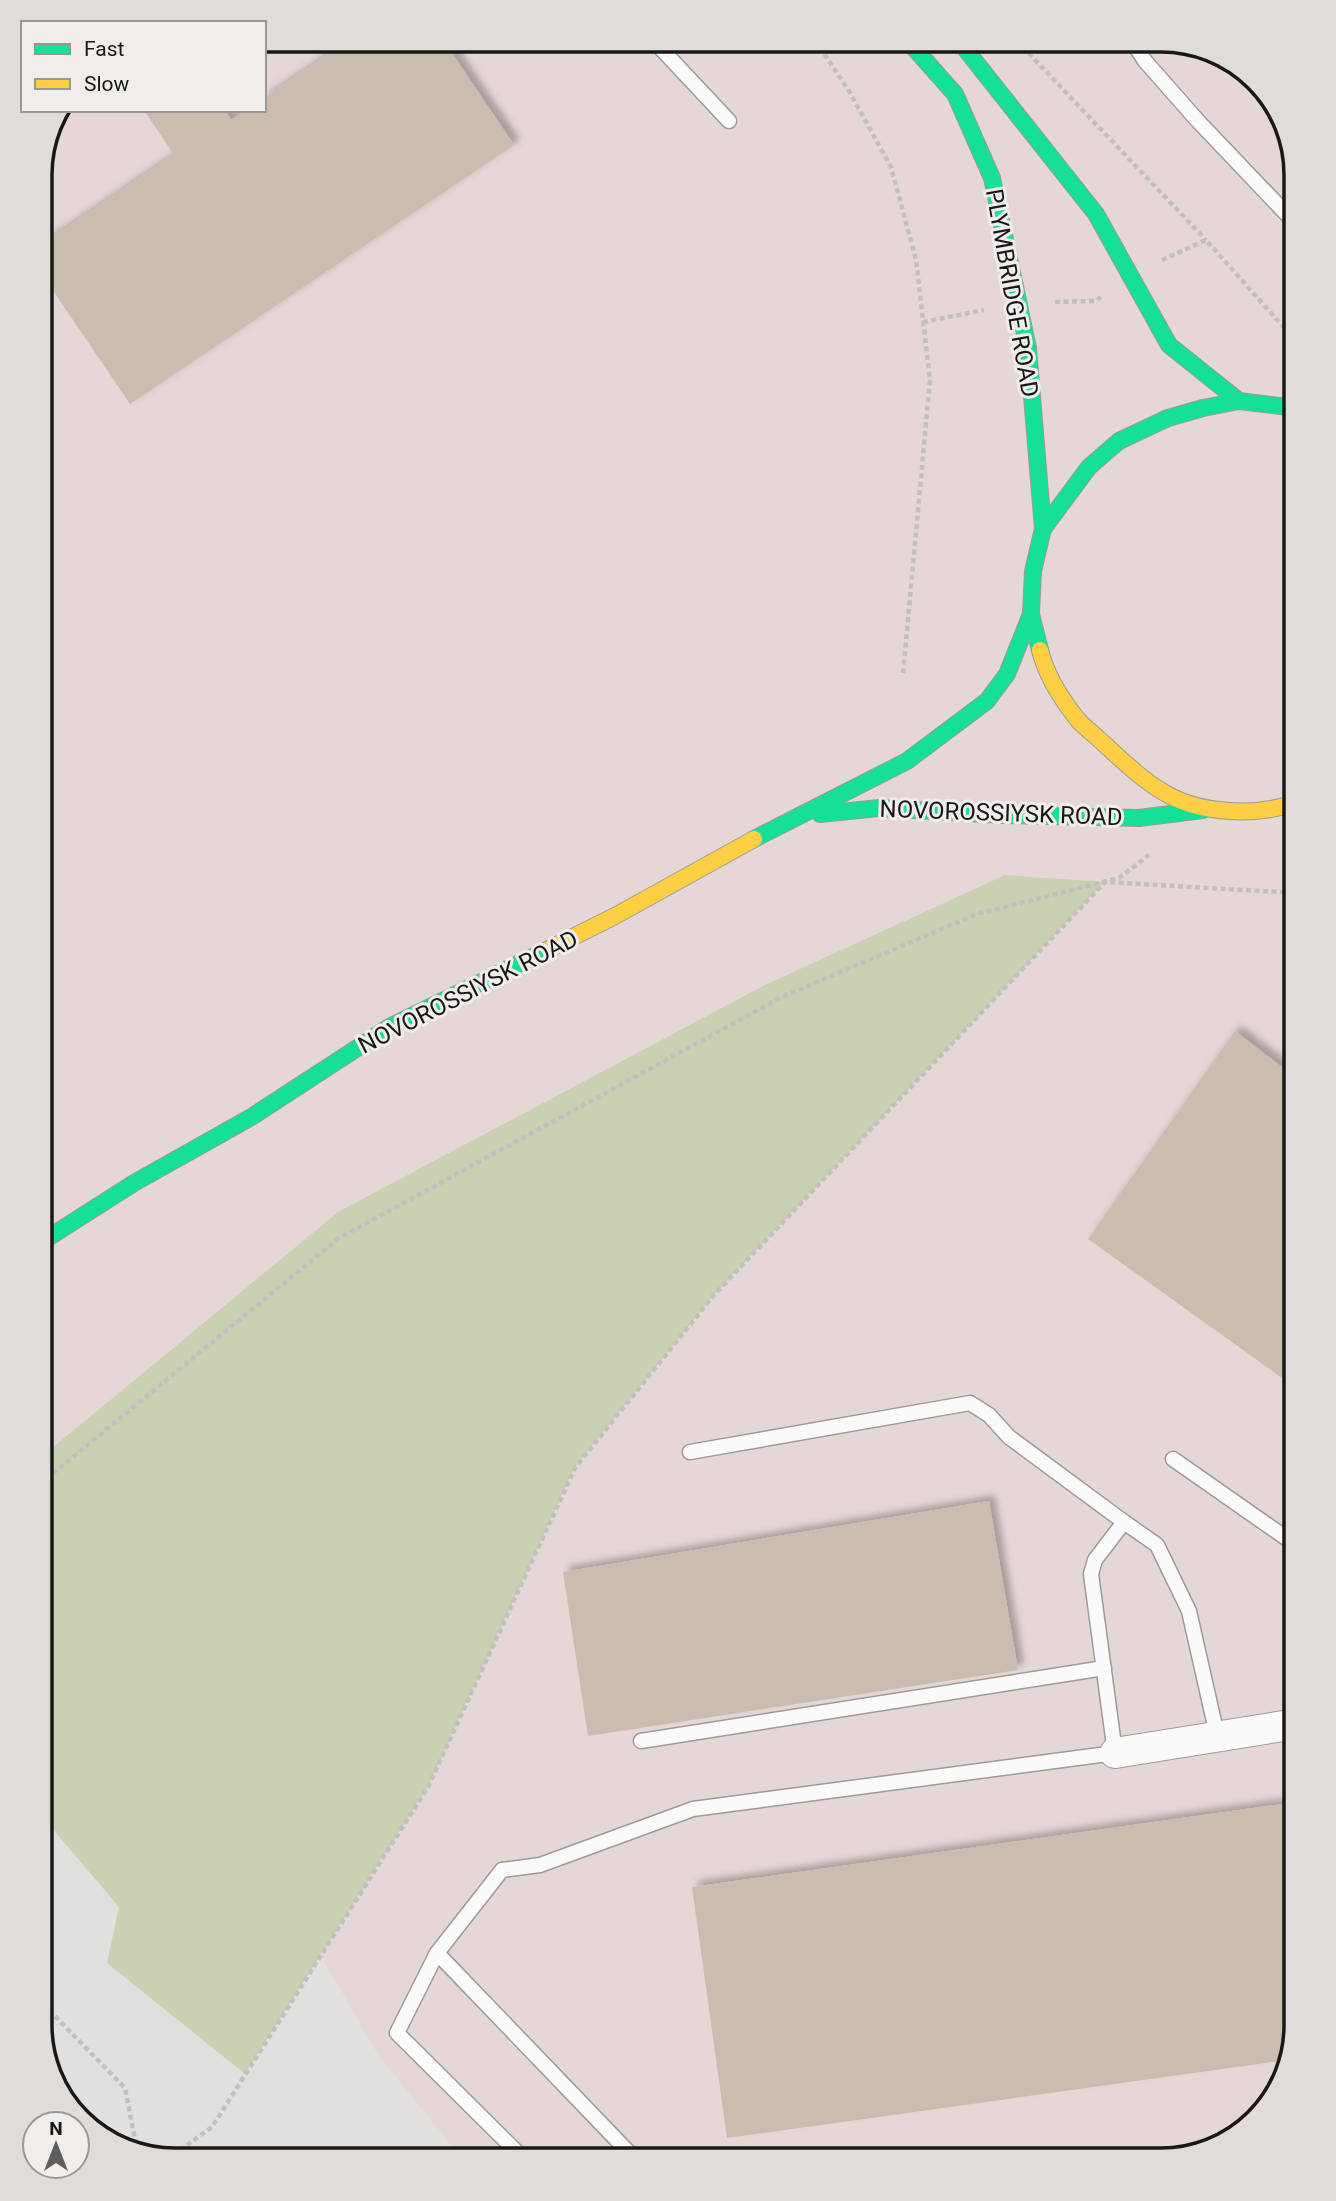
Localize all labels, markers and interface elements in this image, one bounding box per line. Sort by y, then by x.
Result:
legend [21,21,266,112]
text: Fast [84,37,125,61]
text: Slow [84,72,130,96]
street label: PLYMBRIDGE ROAD [980,187,1044,399]
street label: NOVOROSSIYSK ROAD [879,795,1123,831]
street label: NOVOROSSIYSK ROAD [353,924,583,1060]
north arrow [21,2110,91,2180]
text: N [49,2117,63,2140]

